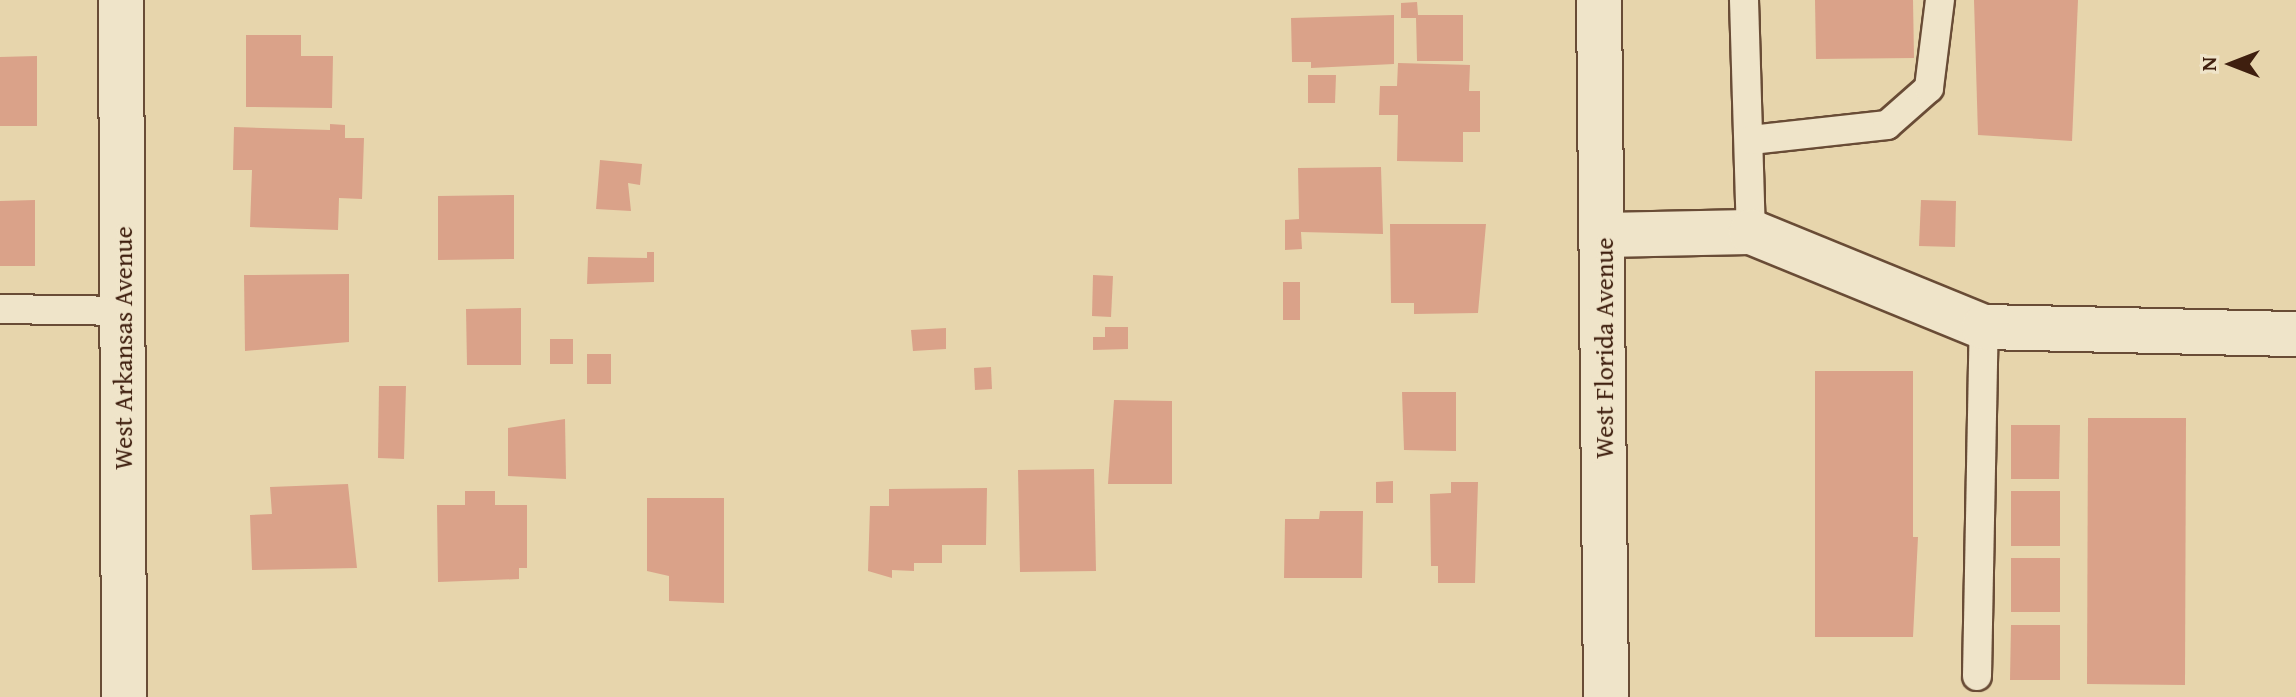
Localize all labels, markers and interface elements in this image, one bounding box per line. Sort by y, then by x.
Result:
north arrow [2192,24,2272,104]
text: N [2192,57,2224,71]
street label: West Arkansas Avenue [107,226,139,470]
street label: West Florida Avenue [1588,237,1620,459]

